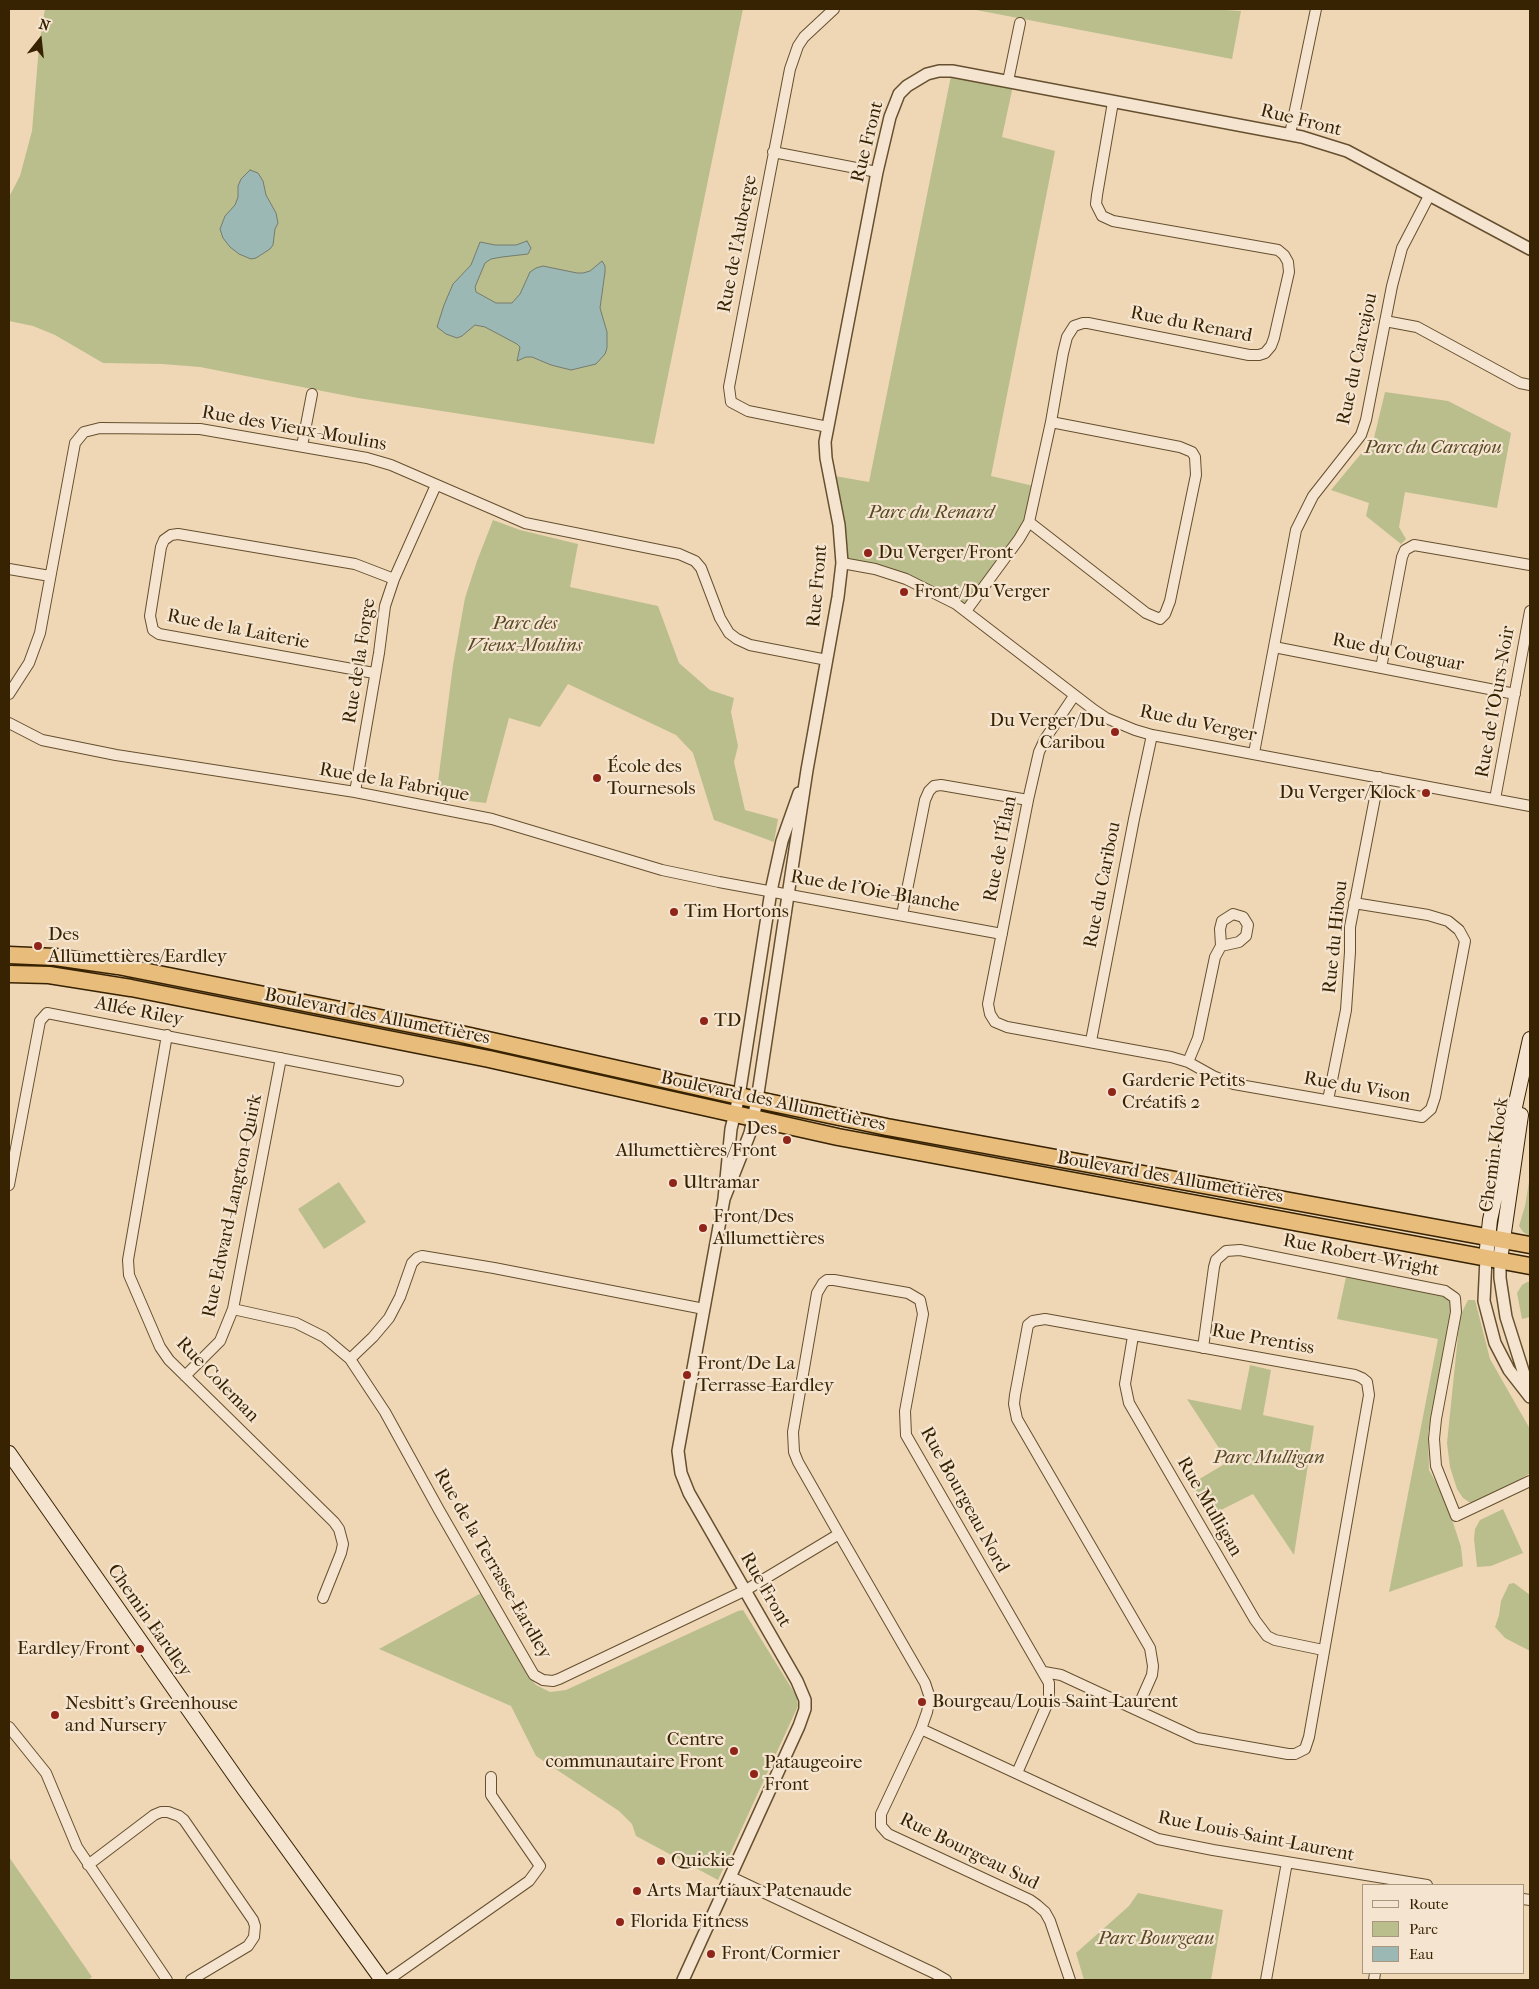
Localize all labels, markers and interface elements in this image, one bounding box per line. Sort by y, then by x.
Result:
north arrow [15,15,65,65]
text: N [37,15,52,35]
street label: Rue Front [847,99,889,185]
street label: Rue Front [1258,100,1344,142]
street label: Rue de l'Auberge [713,173,763,315]
street label: Rue du Carcajou [1333,291,1383,427]
street label: Rue du Renard [1128,302,1254,348]
street label: Rue des Vieux-Moulins [200,401,388,457]
park label: Parc du Carcajou [1364,437,1502,459]
park label: Parc du Renard [868,502,994,524]
place label: Du Verger/Front [878,542,1014,564]
street label: Rue Front [803,544,833,628]
marker: Du Verger/Front [862,547,874,559]
place label: Front/Du Verger [914,581,1050,603]
marker: Front/Du Verger [898,586,910,598]
street label: Rue de la Forge [339,597,381,725]
street label: Rue de la Laiterie [165,605,311,655]
park label: Parc des Vieux-Moulins [468,613,582,657]
street label: Rue de l'Ours-Noir [1471,624,1521,780]
street label: Rue du Couguar [1330,629,1466,677]
street label: Rue du Verger [1137,700,1259,748]
place label: Du Verger/Du Caribou [989,710,1105,754]
marker: Du Verger/Du Caribou [1109,726,1121,738]
place label: École des Tournesols [607,756,695,800]
street label: Rue de la Fabrique [317,759,471,807]
marker: École des Tournesols [591,772,603,784]
place label: Du Verger/Klock [1279,782,1416,804]
marker: Du Verger/Klock [1420,787,1432,799]
street label: Rue de l'Élan [980,794,1022,904]
street label: Rue du Caribou [1080,820,1126,950]
street label: Rue de l'Oie-Blanche [789,866,961,918]
street label: Rue du Hibou [1319,879,1353,995]
place label: Tim Hortons [684,901,789,923]
marker: Tim Hortons [668,906,680,918]
place label: Des Allumettières/Eardley [48,924,227,968]
marker: Des Allumettières/Eardley [32,940,44,952]
street label: Boulevard des Allumettières [262,984,492,1050]
street label: Allée Riley [93,992,185,1032]
place label: TD [714,1010,741,1032]
marker: TD [698,1015,710,1027]
street label: Boulevard des Allumettières [658,1067,888,1137]
street label: Rue du Vison [1302,1067,1412,1109]
place label: Garderie Petits Créatifs 2 [1122,1070,1245,1114]
marker: Garderie Petits Créatifs 2 [1106,1086,1118,1098]
street label: Rue Edward-Langton-Quirk [198,1092,268,1320]
street label: Chemin Klock [1476,1096,1514,1214]
place label: Des Allumettières/Front [616,1118,777,1162]
marker: Des Allumettières/Front [781,1134,793,1146]
street label: Boulevard des Allumettières [1055,1147,1285,1209]
place label: Ultramar [683,1172,759,1194]
marker: Ultramar [667,1177,679,1189]
place label: Front/Des Allumettières [713,1206,824,1250]
marker: Front/Des Allumettières [697,1222,709,1234]
street label: Rue Robert-Wright [1281,1230,1441,1282]
street label: Rue Prentiss [1210,1320,1316,1360]
street label: Rue Coleman [171,1333,263,1427]
place label: Front/De La Terrasse-Eardley [697,1353,834,1397]
marker: Front/De La Terrasse-Eardley [681,1369,693,1381]
street label: Rue Bourgeau Nord [915,1423,1013,1577]
park label: Parc Mulligan [1213,1447,1325,1469]
street label: Rue Mulligan [1171,1453,1247,1561]
street label: Rue de la Terrasse-Eardley [428,1465,556,1663]
street label: Rue Front [734,1548,796,1632]
street label: Chemin Eardley [102,1560,196,1682]
place label: Eardley/Front [17,1638,130,1660]
marker: Eardley/Front [134,1643,146,1655]
place label: Bourgeau/Louis-Saint-Laurent [932,1691,1178,1713]
place label: Nesbitt's Greenhouse and Nursery [65,1693,238,1737]
marker: Bourgeau/Louis-Saint-Laurent [916,1696,928,1708]
marker: Nesbitt's Greenhouse and Nursery [49,1709,61,1721]
place label: Centre communautaire Front [546,1729,724,1773]
marker: Centre communautaire Front [728,1745,740,1757]
place label: Pataugeoire Front [764,1752,862,1796]
marker: Pataugeoire Front [748,1768,760,1780]
street label: Rue Louis-Saint-Laurent [1156,1807,1356,1867]
street label: Rue Bourgeau Sud [896,1808,1042,1896]
place label: Quickie [671,1850,735,1872]
marker: Quickie [655,1855,667,1867]
place label: Arts Martiaux Patenaude [647,1880,852,1902]
legend [1362,1884,1524,1974]
marker: Arts Martiaux Patenaude [631,1885,643,1897]
text: Route [1409,1895,1448,1913]
place label: Florida Fitness [630,1911,749,1933]
marker: Florida Fitness [614,1916,626,1928]
text: Parc [1409,1920,1438,1938]
park label: Parc Bourgeau [1098,1928,1214,1950]
place label: Front/Cormier [721,1943,840,1965]
text: Eau [1409,1945,1434,1963]
marker: Front/Cormier [705,1948,717,1960]

